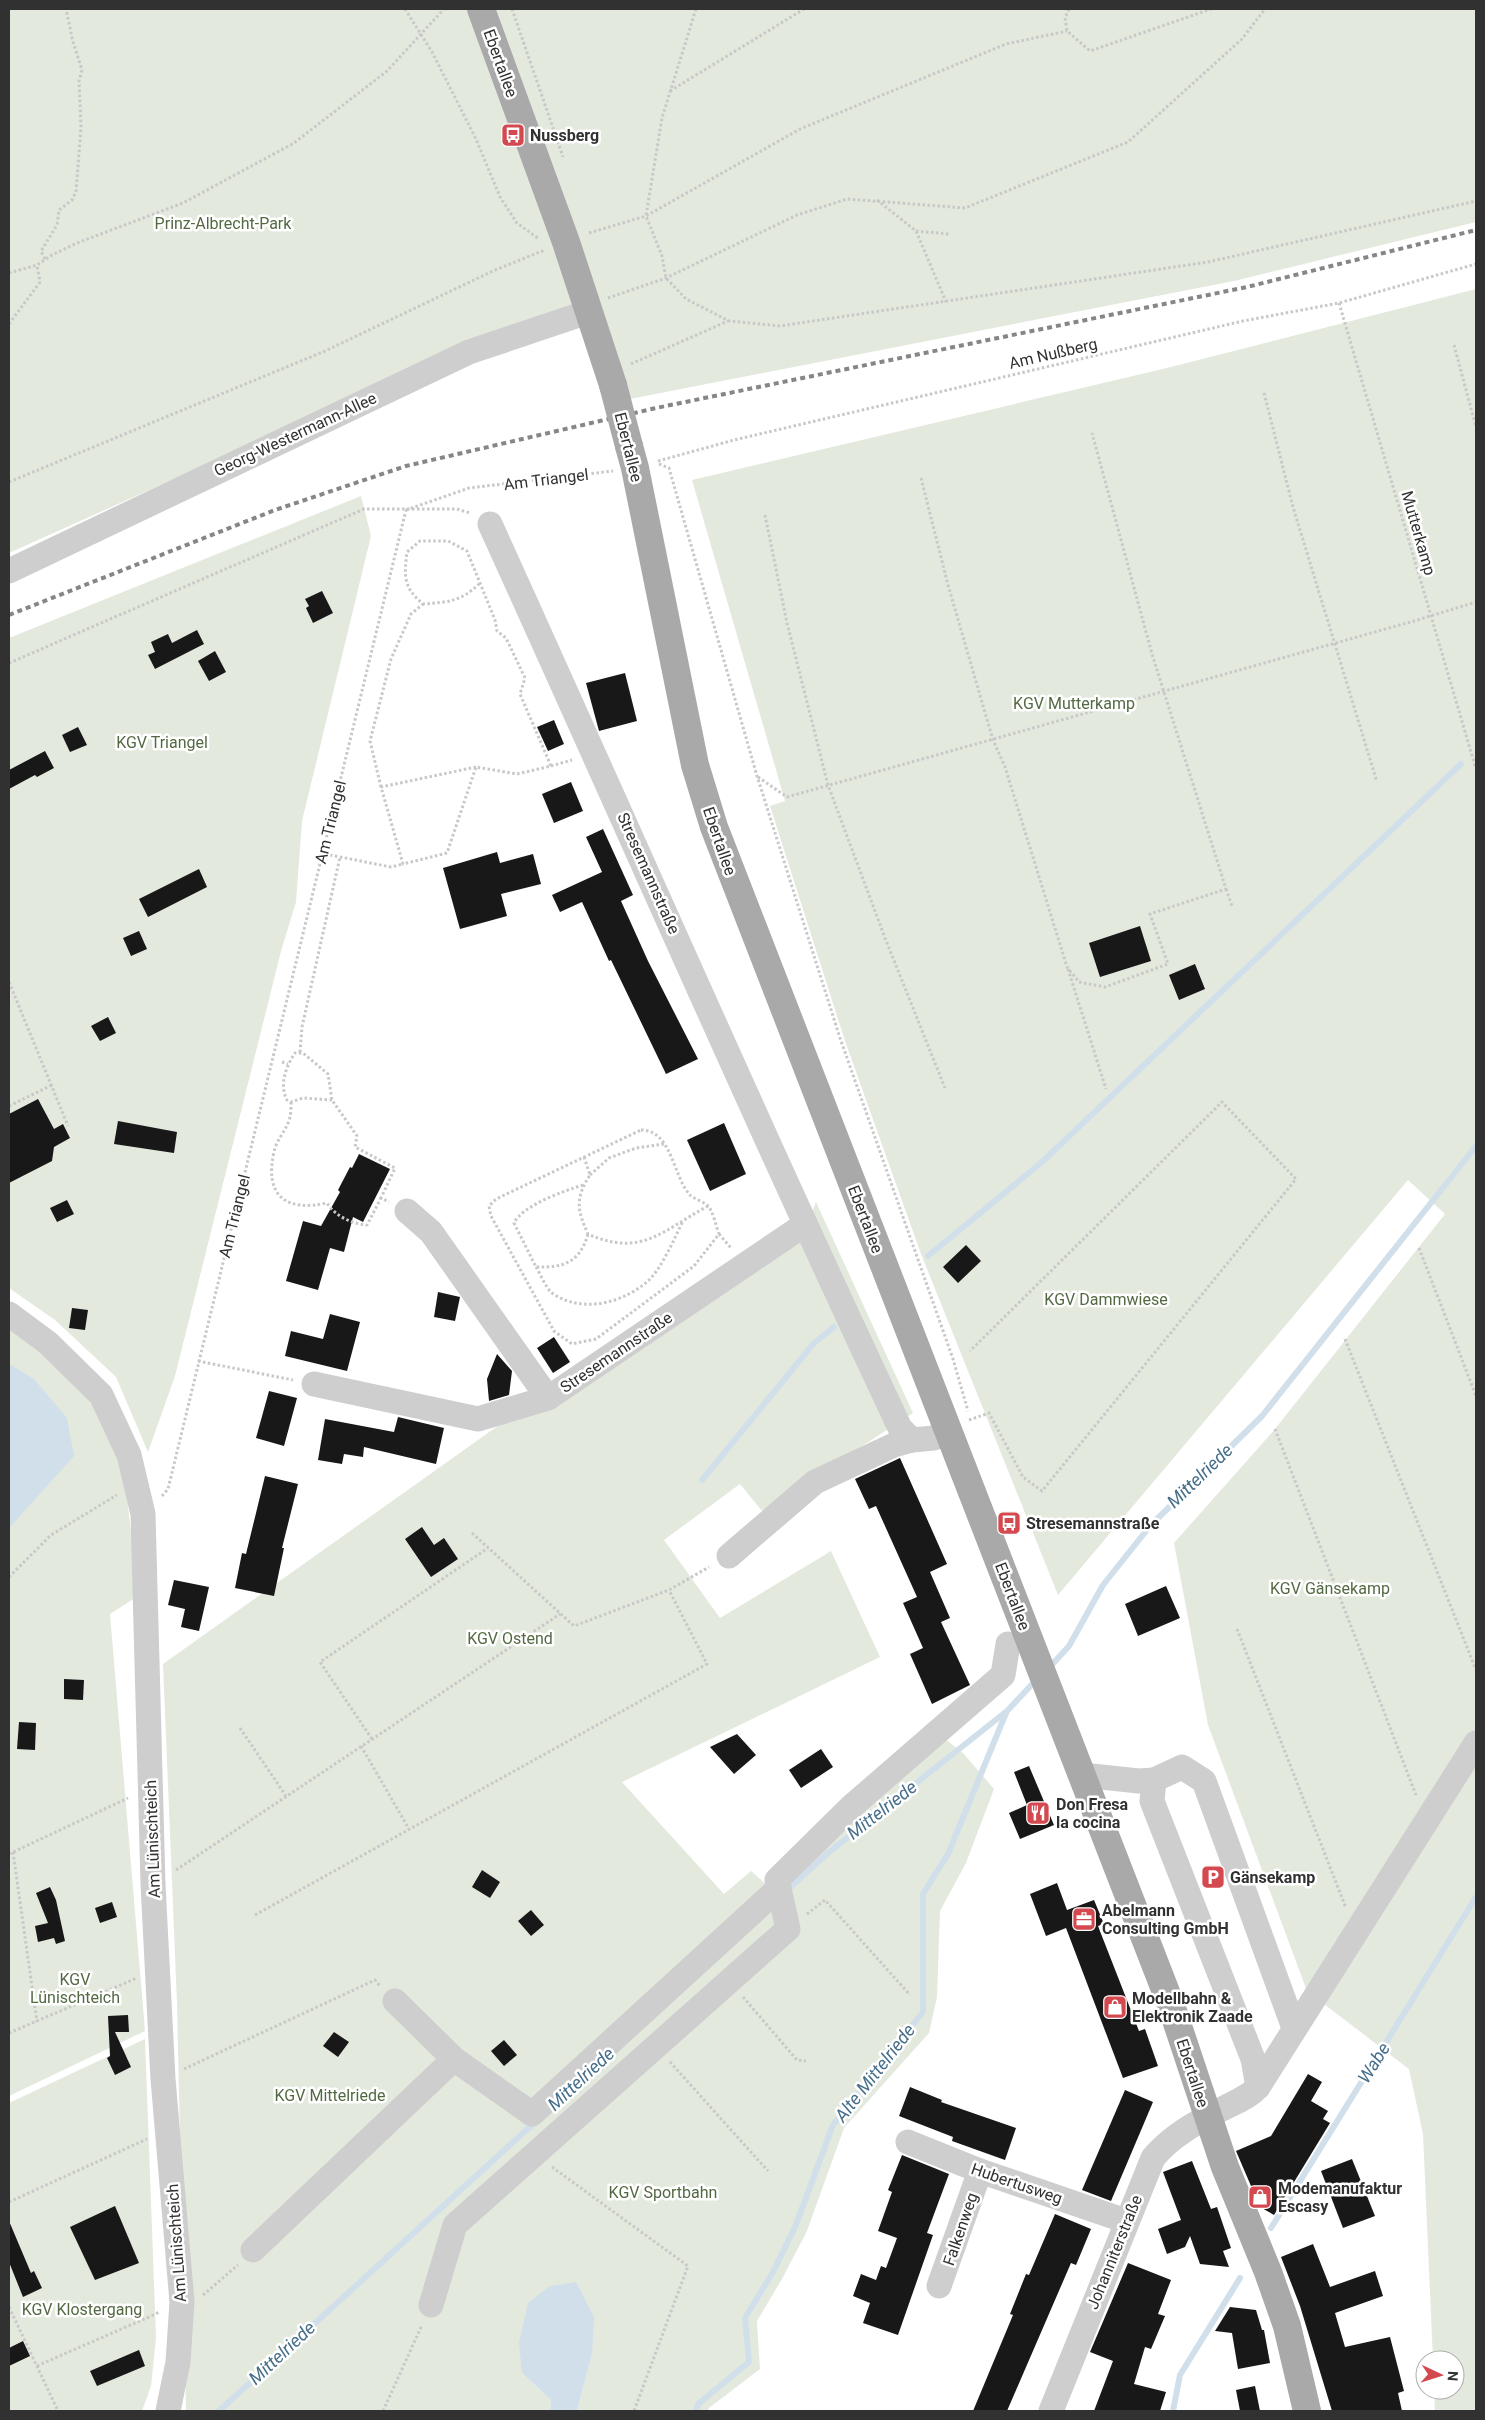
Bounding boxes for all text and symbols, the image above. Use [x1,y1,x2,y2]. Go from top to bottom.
street label: Ebertallee [479,27,522,100]
bus stop icon: Nussberg [500,122,526,148]
place label: Nussberg [530,126,599,145]
park label: Prinz-Albrecht-Park [155,214,292,233]
street label: Am Nußberg [1007,334,1099,373]
street label: Georg-Westermann-Allee [211,388,379,480]
street label: Ebertallee [611,410,646,484]
street label: Am Triangel [503,465,590,494]
street label: Mutterkamp [1397,489,1440,578]
park label: KGV Mutterkamp [1013,694,1135,713]
park label: KGV Triangel [116,733,208,752]
street label: Am Triangel [311,778,350,866]
street label: Ebertallee [699,804,740,878]
street label: Stresemannstraße [613,810,684,937]
street label: Am Triangel [215,1172,254,1260]
street label: Ebertallee [844,1183,887,1256]
park label: KGV Dammwiese [1044,1290,1168,1309]
street label: Stresemannstraße [557,1308,676,1397]
water label: Mittelriede [1163,1439,1237,1512]
bus stop icon: Stresemannstraße [996,1510,1022,1536]
place label: Stresemannstraße [1026,1514,1160,1533]
street label: Ebertallee [991,1560,1034,1633]
park label: KGV Gänsekamp [1270,1579,1390,1598]
park label: KGV Ostend [467,1629,553,1648]
water label: Mittelriede [843,1776,921,1843]
street label: Am Lünischteich [141,1779,164,1899]
place label: Don Fresa la cocina [1056,1795,1129,1832]
restaurant icon: Don Fresa la cocina [1025,1800,1051,1826]
parking icon: Gänsekamp [1200,1864,1226,1890]
place label: Gänsekamp [1230,1868,1315,1887]
place label: Abelmann Consulting GmbH [1102,1901,1229,1938]
office icon: Abelmann Consulting GmbH [1071,1906,1097,1932]
park label: KGV Lünischteich [30,1970,120,2007]
place label: Modellbahn & Elektronik Zaade [1132,1989,1253,2026]
shop icon: Modellbahn & Elektronik Zaade [1102,1994,1128,2020]
water label: Alte Mittelriede [829,2020,919,2126]
street label: Ebertallee [1173,2036,1213,2110]
water label: Wabe [1353,2039,1394,2087]
water label: Mittelriede [543,2043,618,2115]
park label: KGV Mittelriede [275,2086,385,2105]
street label: Hubertusweg [969,2159,1065,2208]
place label: Modemanufaktur Escasy [1278,2179,1402,2216]
street label: Am Lünischteich [163,2183,190,2303]
park label: KGV Sportbahn [609,2183,717,2202]
shop icon: Modemanufaktur Escasy [1247,2184,1273,2210]
street label: Falkenweg [939,2190,982,2268]
street label: Johanniterstraße [1083,2192,1146,2312]
park label: KGV Klostergang [22,2300,142,2319]
water label: Mittelriede [244,2317,319,2389]
north arrow [1415,2350,1465,2400]
text: N [1445,2370,1461,2381]

